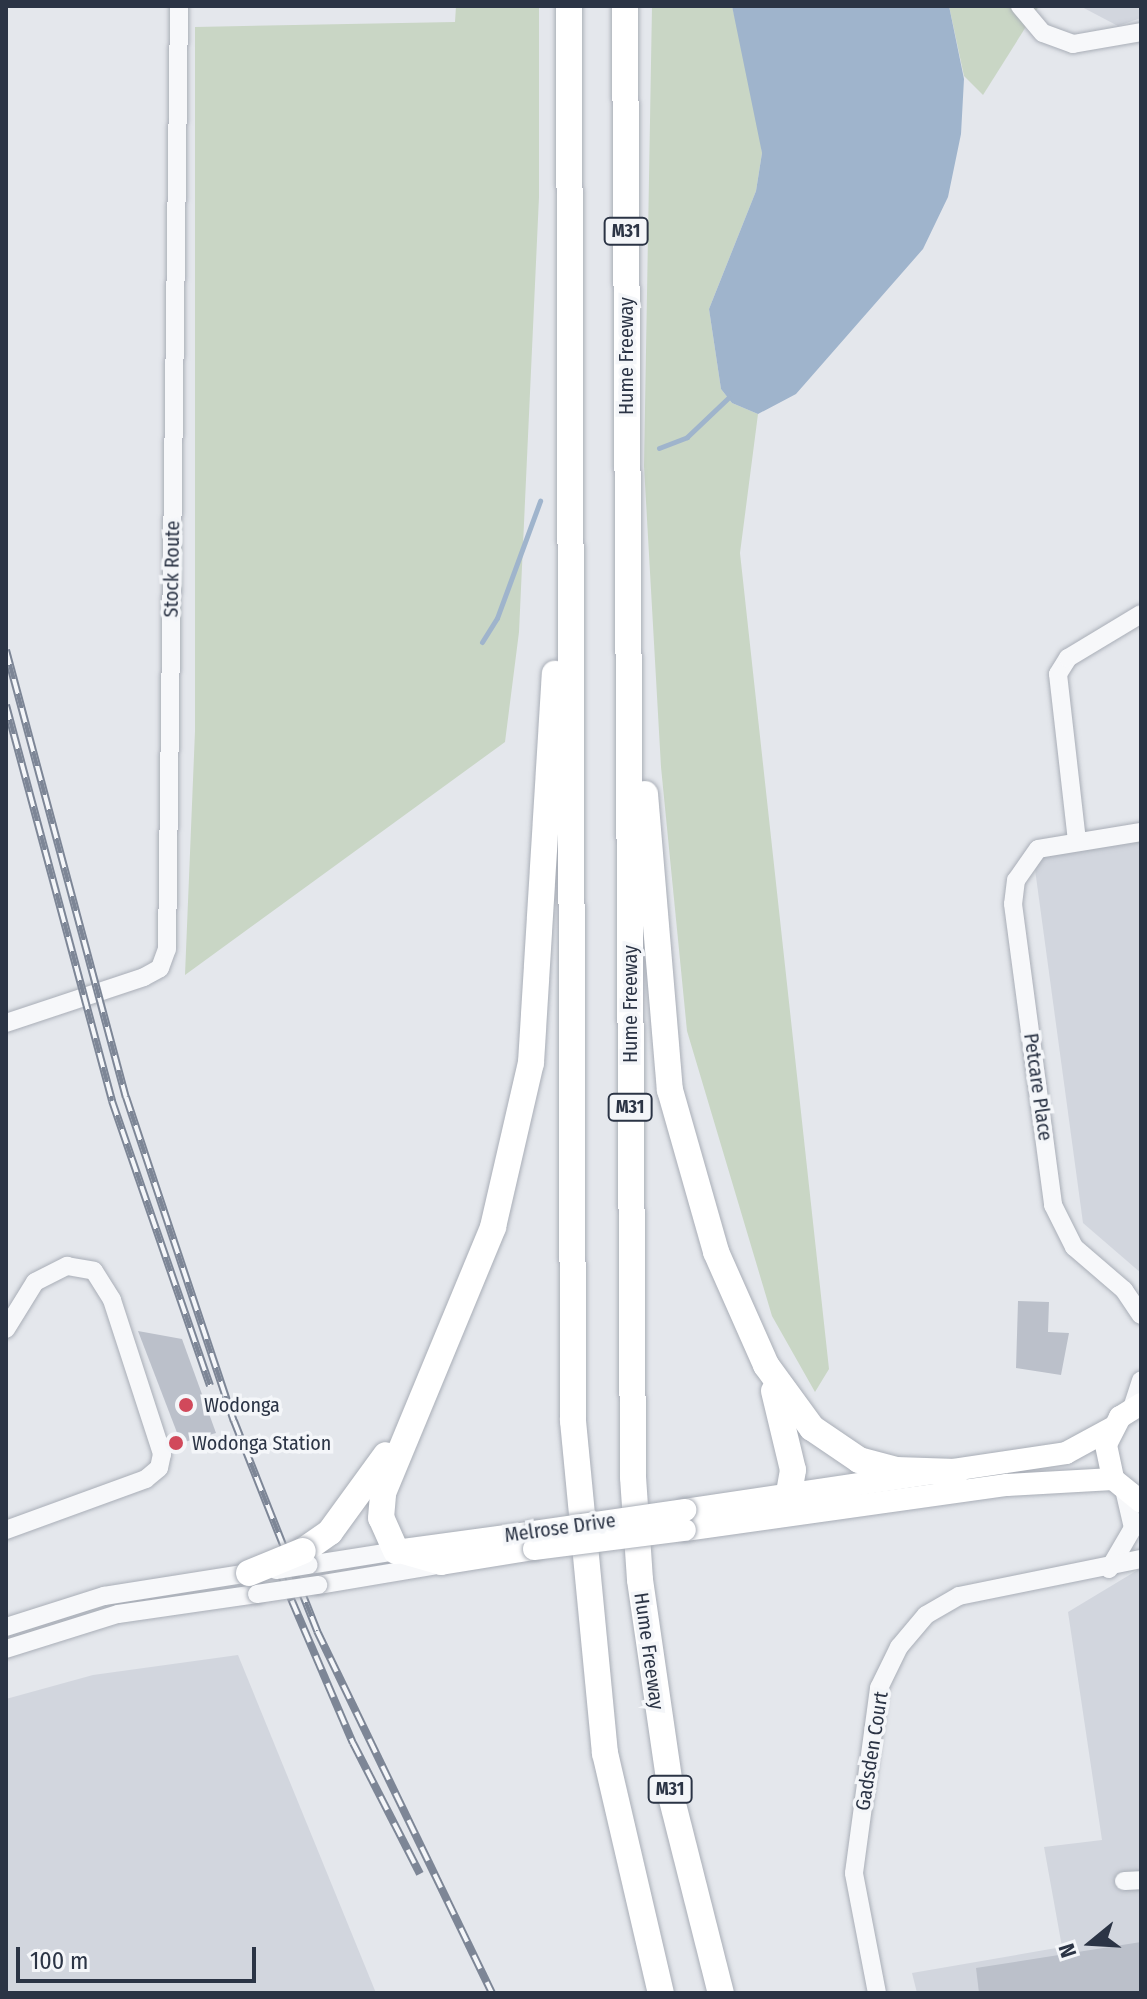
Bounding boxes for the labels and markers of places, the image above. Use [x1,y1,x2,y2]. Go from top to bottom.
place label: Wodonga [204,1393,280,1417]
marker: Wodonga [175,1394,197,1416]
place label: Wodonga Station [192,1431,331,1455]
marker: Wodonga Station [167,1434,185,1452]

